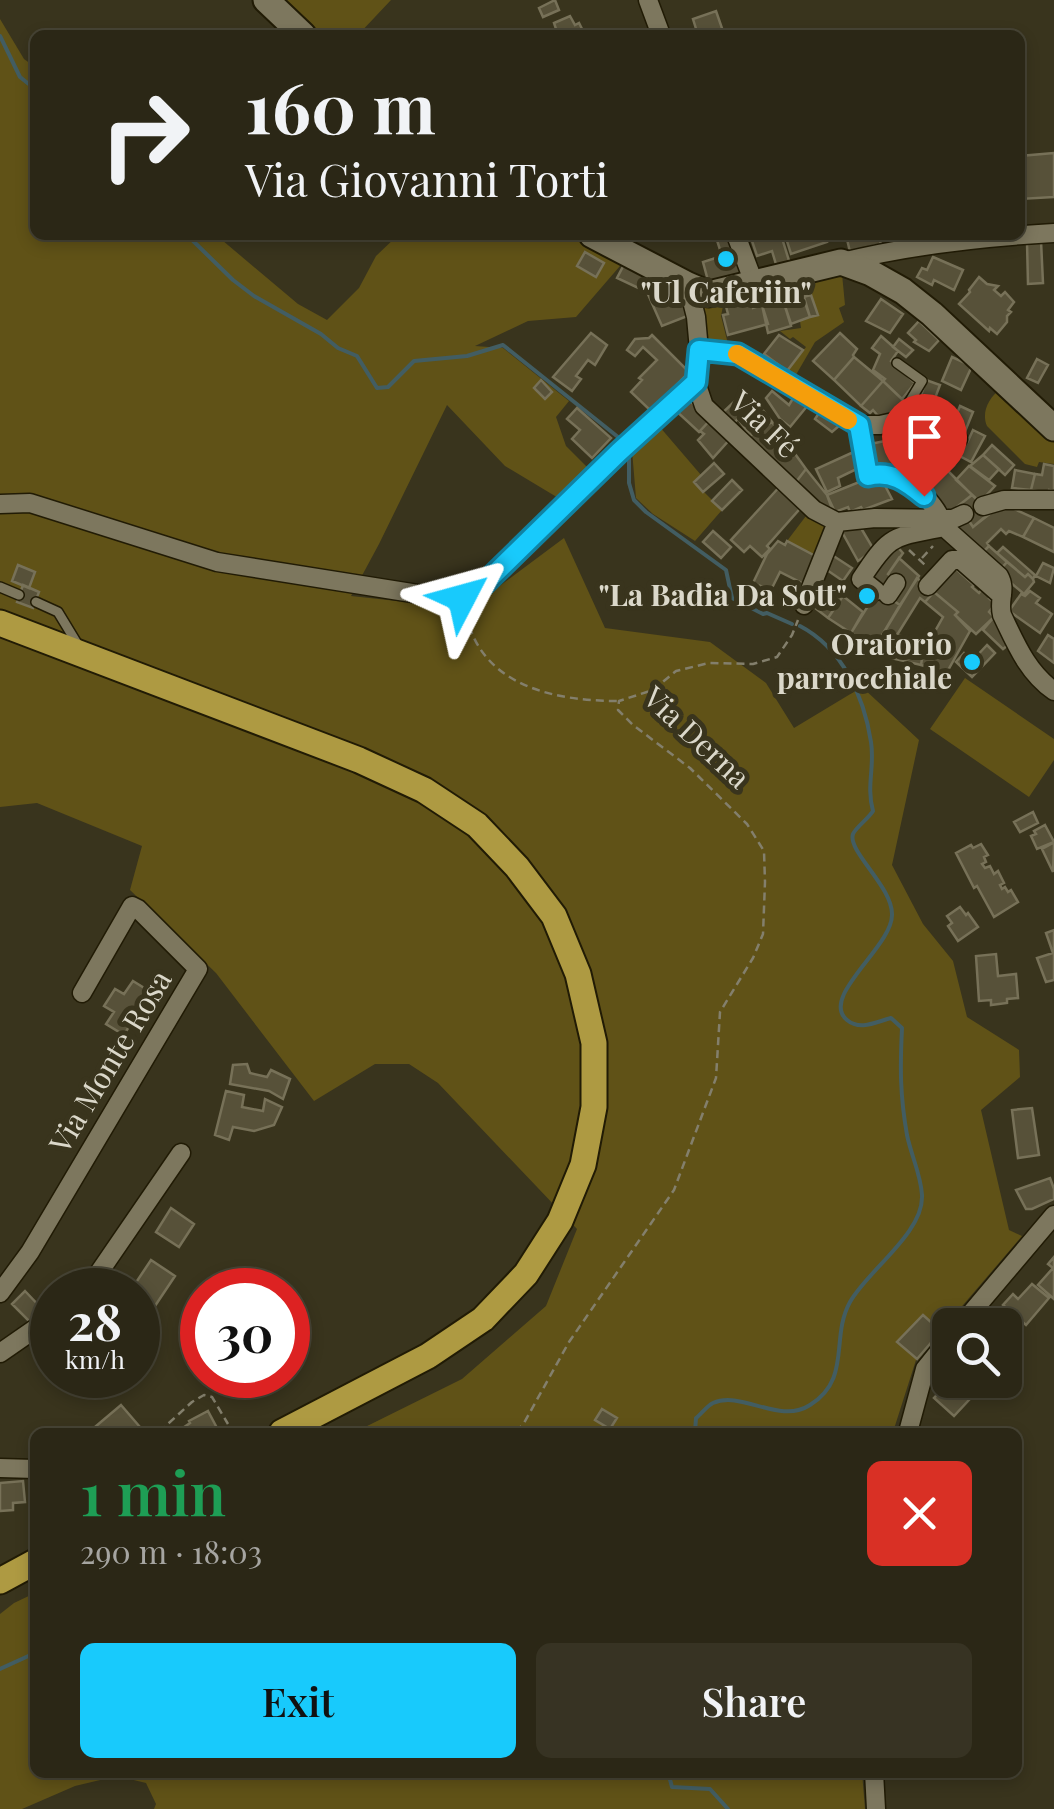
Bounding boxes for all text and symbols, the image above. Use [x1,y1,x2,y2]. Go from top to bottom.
text: 160 m [245,58,436,152]
icon: right [80,70,210,200]
text: Via Giovanni Torti [245,148,609,208]
marker: "Ul Caferiin" [715,248,737,270]
place label: "Ul Caferiin" [640,271,812,311]
street label: Via Fé [722,381,808,466]
pin [882,394,967,497]
icon: arrive [897,409,952,464]
position arrow [410,546,514,650]
place label: "La Badia Da Sott" [598,574,847,614]
marker: "La Badia Da Sott" [856,585,878,607]
place label: Oratorio parrocchiale [777,623,952,697]
marker: Oratorio parrocchiale [961,651,983,673]
street label: Via Derna [635,676,759,796]
street label: Via Monte Rosa [38,962,180,1161]
speed limit sign: 30 [180,1268,310,1398]
text: 28 [68,1287,122,1354]
map controls [932,1308,1022,1398]
button: search [932,1308,1022,1398]
text: km/h [65,1342,125,1375]
text: 1 min [80,1451,226,1531]
button: close [867,1461,972,1566]
text: 290 m · 18:03 [80,1529,262,1572]
button: Exit [80,1643,516,1758]
button: Share [536,1643,972,1758]

